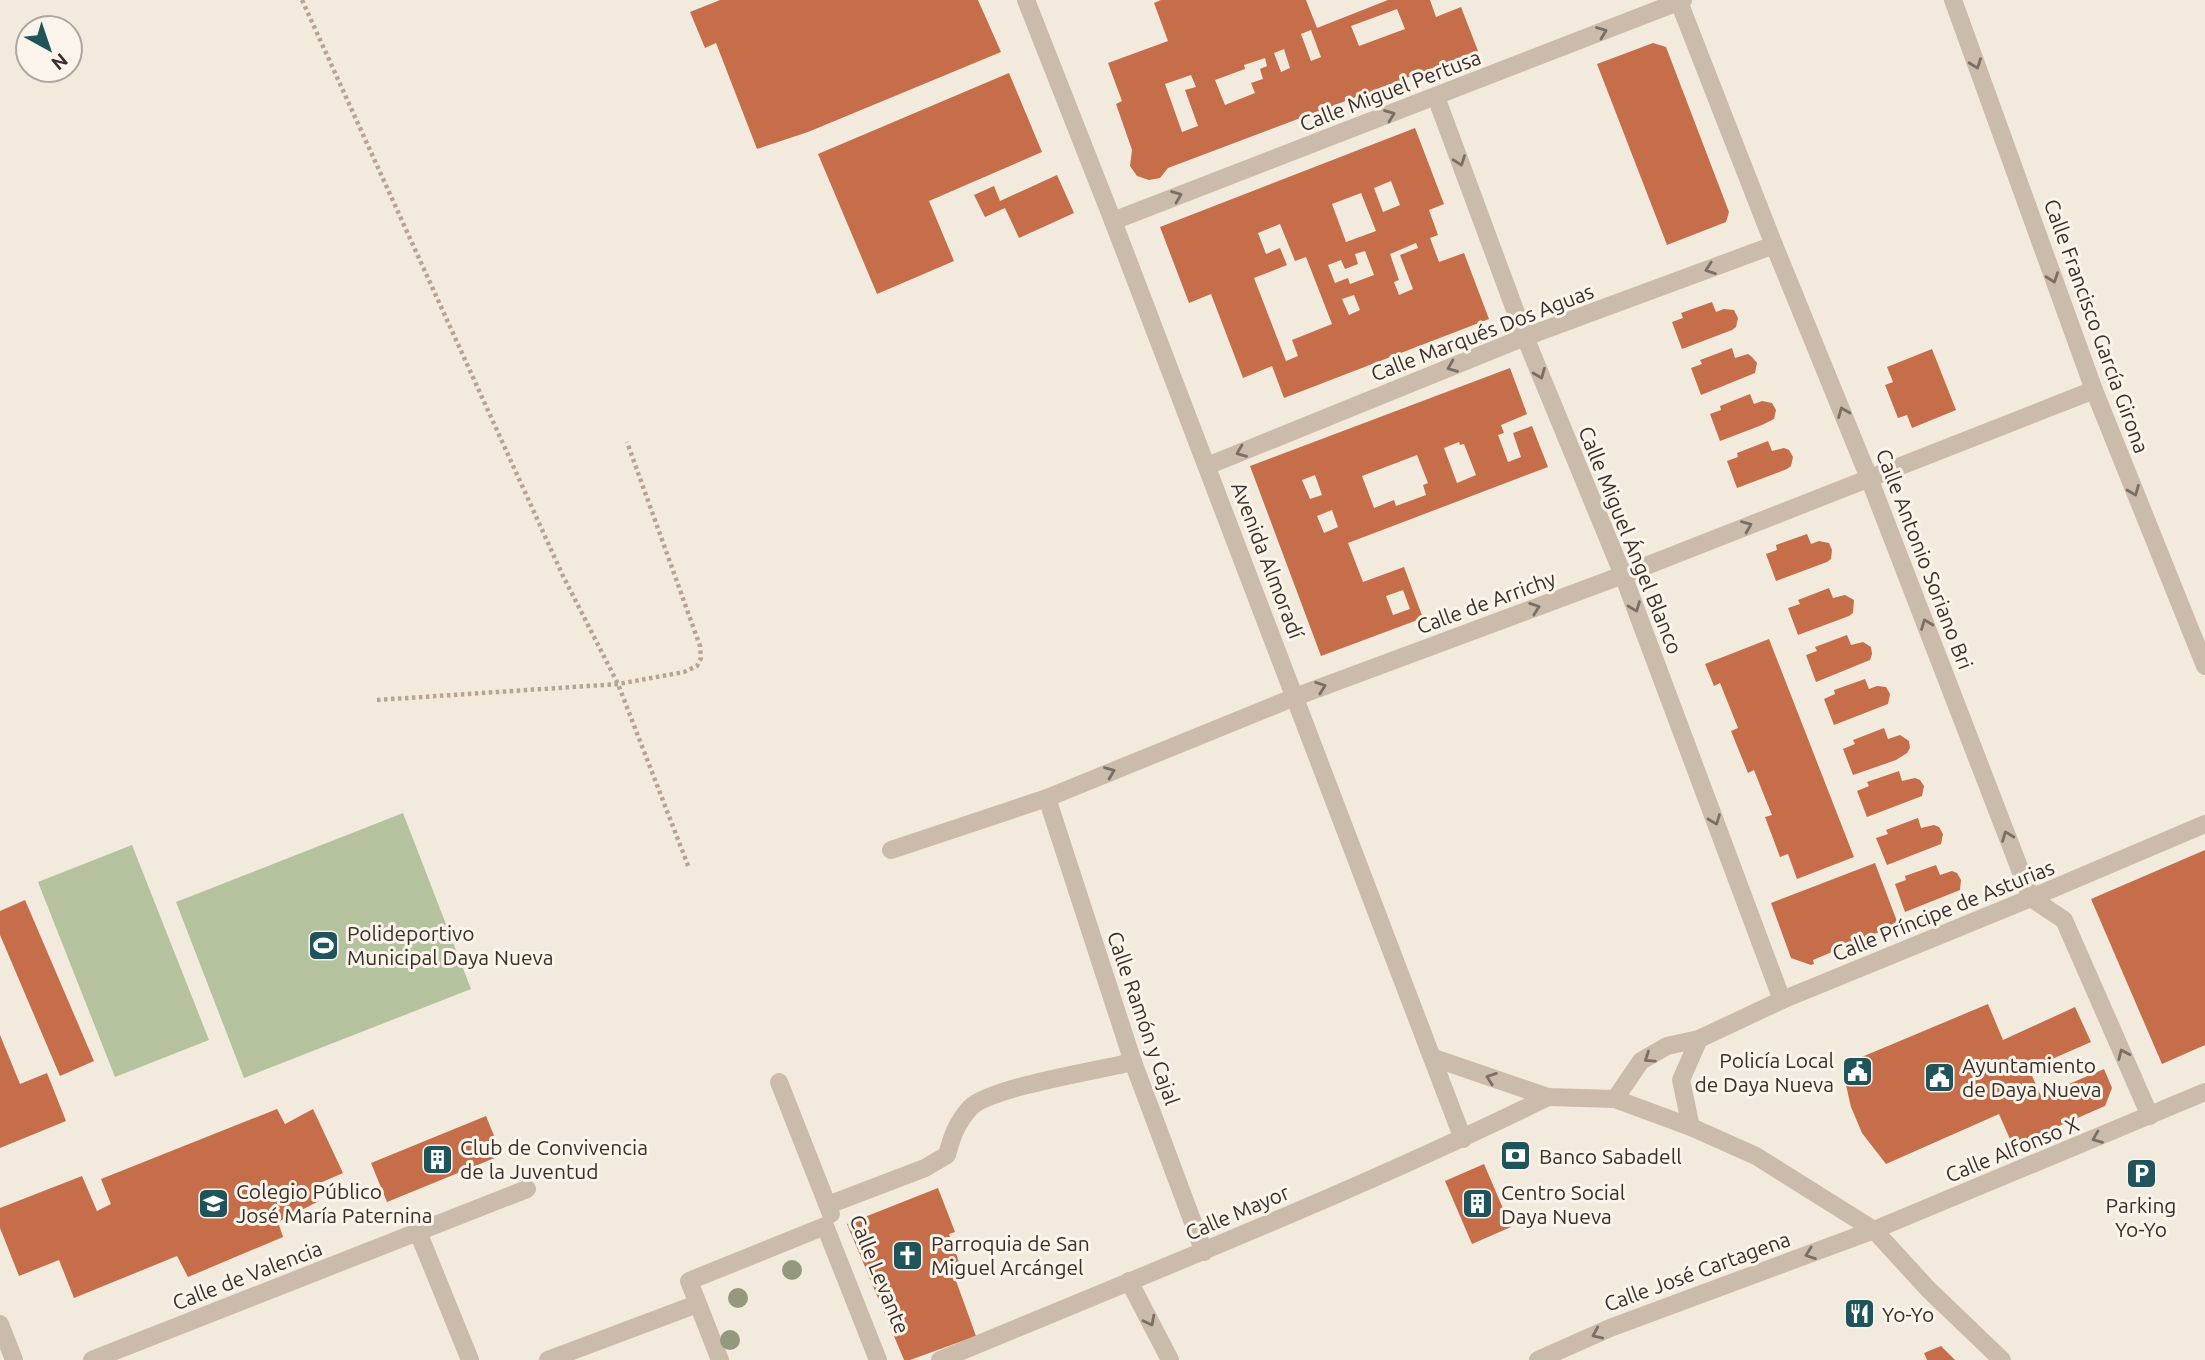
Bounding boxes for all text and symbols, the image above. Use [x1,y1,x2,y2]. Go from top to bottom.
north arrow [14,14,84,84]
one-way arrow [1595,26,1607,40]
street label: Calle Miguel Pertusa [1296,44,1484,136]
text: N [47,49,72,75]
one-way arrow [1968,58,1982,70]
one-way arrow [1383,109,1395,123]
one-way arrow [1452,154,1466,166]
one-way arrow [1171,191,1183,205]
street label: Calle Francisco García Girona [2040,196,2154,456]
one-way arrow [1705,260,1717,274]
one-way arrow [2045,272,2059,284]
street label: Calle Marqués Dos Aguas [1367,278,1597,386]
one-way arrow [1447,358,1459,372]
one-way arrow [1532,366,1546,379]
one-way arrow [1837,407,1851,419]
street label: Calle Miguel Ángel Blanco [1574,423,1688,657]
one-way arrow [1236,444,1248,458]
street label: Calle Antonio Soriano Bri [1872,445,1978,673]
street label: Avenida Almoradí [1227,478,1309,643]
one-way arrow [2126,484,2140,496]
one-way arrow [1740,521,1752,535]
street label: Calle de Arrichy [1413,566,1559,638]
one-way arrow [1626,601,1640,613]
one-way arrow [1528,602,1540,616]
one-way arrow [1920,618,1934,630]
one-way arrow [1315,682,1327,696]
one-way arrow [1104,766,1116,780]
one-way arrow [1706,814,1720,826]
one-way arrow [2002,831,2016,843]
street label: Calle Príncipe de Asturias [1829,854,2057,966]
place label: Polideportivo Municipal Daya Nueva [347,921,554,969]
sports icon: Polideportivo Municipal Daya Nueva [307,928,341,962]
street label: Calle Ramón y Cajal [1103,928,1185,1108]
place label: Policía Local de Daya Nueva [1694,1048,1834,1096]
one-way arrow [2117,1049,2131,1061]
one-way arrow [1644,1050,1657,1062]
place label: Ayuntamiento de Daya Nueva [1962,1053,2102,1101]
public building icon: Policía Local de Daya Nueva [1840,1055,1874,1089]
public building icon: Ayuntamiento de Daya Nueva [1922,1060,1956,1094]
one-way arrow [1485,1071,1497,1086]
street label: Calle Alfonso X [1942,1111,2082,1187]
one-way arrow [2092,1130,2104,1144]
place label: Club de Convivencia de la Juventud [460,1135,648,1183]
bank icon: Banco Sabadell [1499,1139,1533,1173]
building icon: Club de Convivencia de la Juventud [420,1142,454,1176]
place label: Banco Sabadell [1539,1144,1682,1168]
parking icon: Parking Yo-Yo [2124,1156,2158,1190]
place label: Colegio Público José María Paternina [236,1179,433,1227]
street label: Calle Mayor [1181,1179,1293,1245]
place label: Centro Social Daya Nueva [1501,1180,1625,1228]
school or university icon: Colegio Público José María Paternina [196,1186,230,1220]
building icon: Centro Social Daya Nueva [1461,1187,1495,1221]
place label: Parking Yo-Yo [2106,1193,2176,1241]
street label: Calle Levante [845,1211,915,1337]
street label: Calle José Cartagena [1601,1226,1793,1316]
place label: Parroquia de San Miguel Arcángel [931,1231,1090,1279]
street label: Calle de Valencia [169,1235,325,1315]
church icon: Parroquia de San Miguel Arcángel [891,1238,925,1272]
one-way arrow [1805,1245,1817,1259]
restaurant icon: Yo-Yo [1842,1297,1876,1331]
place label: Yo-Yo [1882,1302,1934,1326]
one-way arrow [1141,1314,1155,1326]
one-way arrow [1592,1326,1604,1340]

